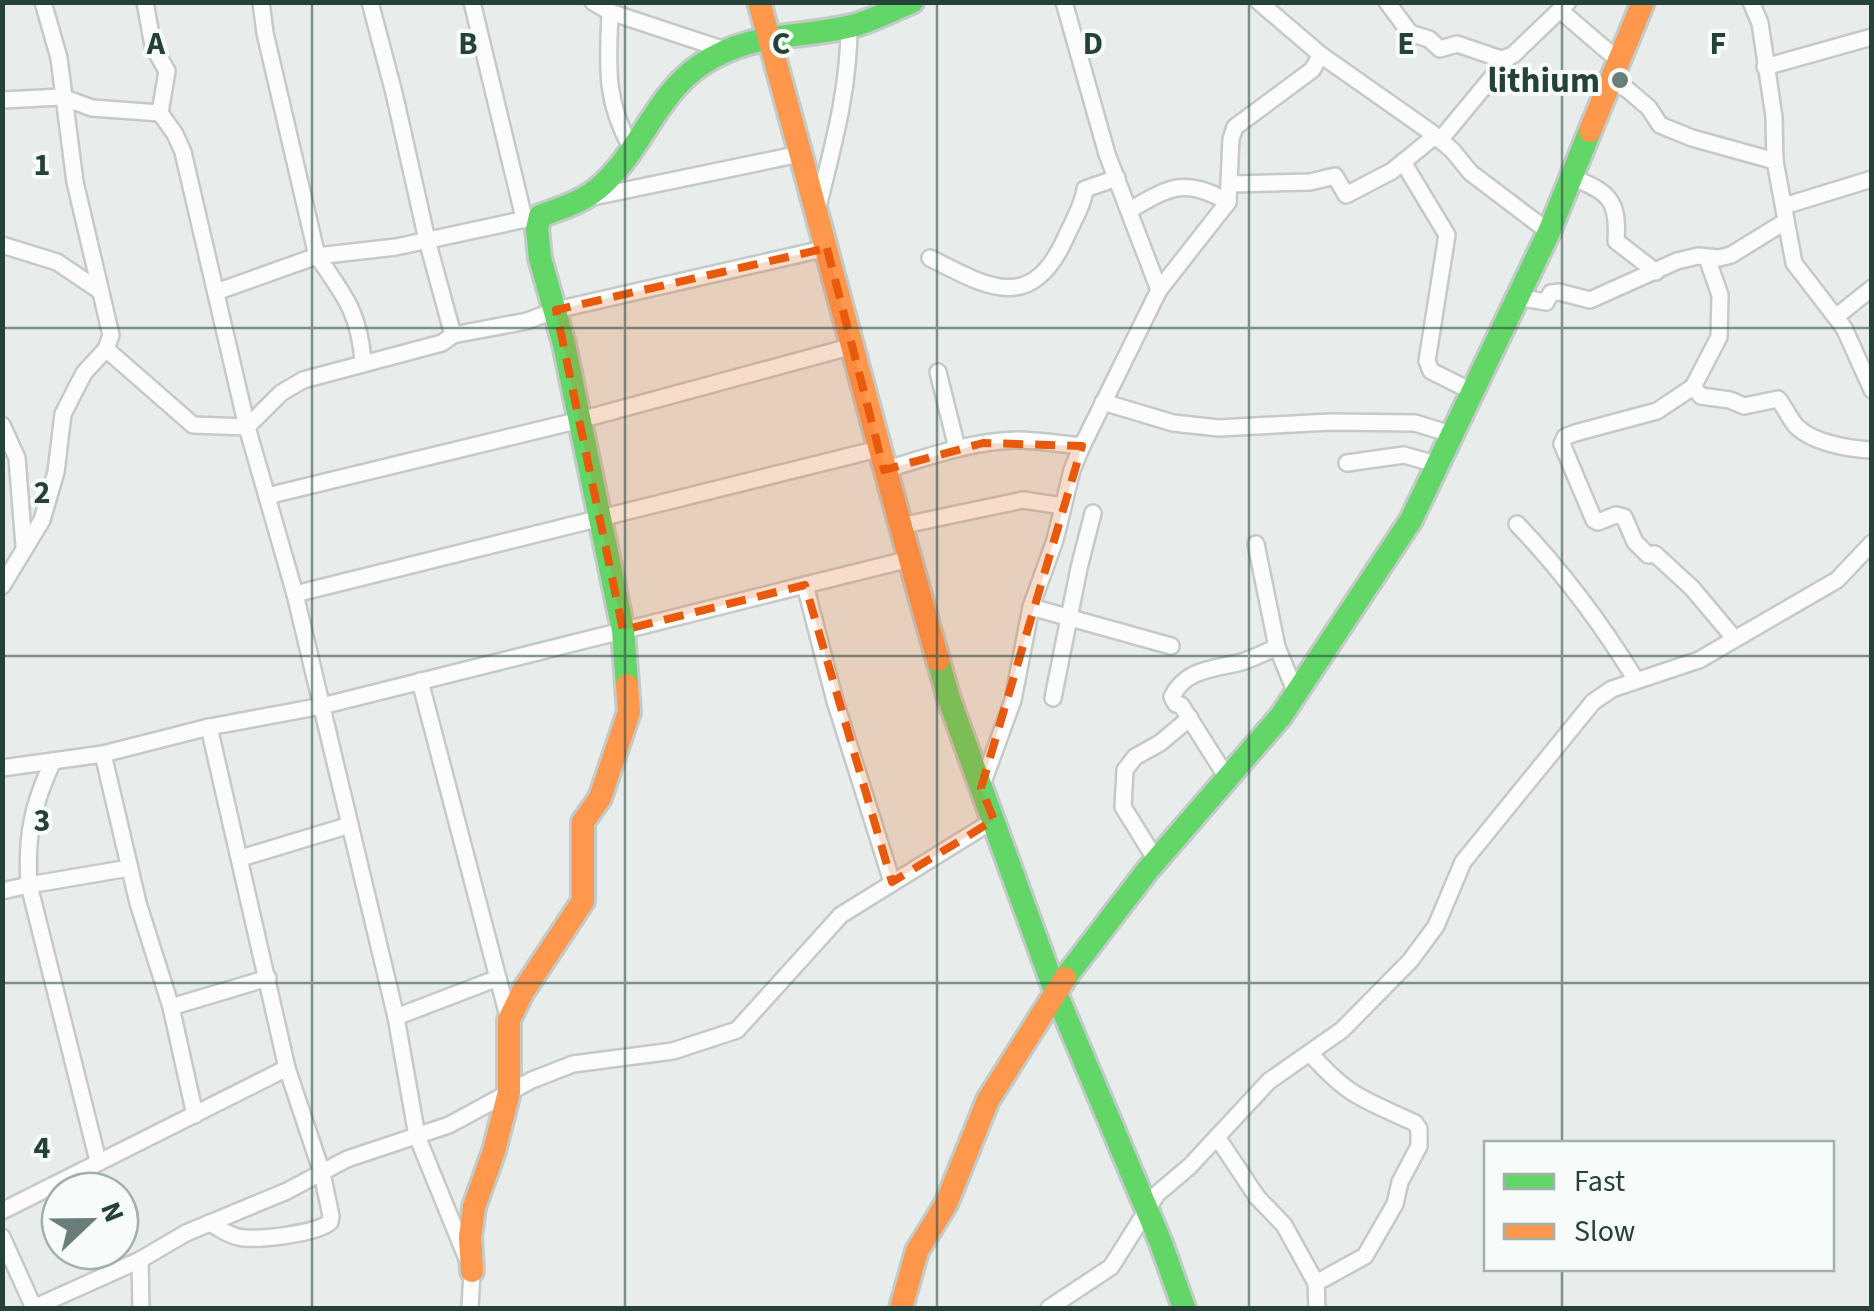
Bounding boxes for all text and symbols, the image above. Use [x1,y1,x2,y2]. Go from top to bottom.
text: A [146,21,166,67]
text: B [458,21,478,67]
text: C [772,21,790,67]
text: D [1083,21,1103,67]
text: E [1397,21,1415,67]
text: F [1710,21,1726,67]
place label: lithium [1487,56,1600,106]
marker: lithium [1609,69,1631,91]
text: 1 [34,142,50,188]
text: 2 [34,470,50,516]
text: 3 [34,798,50,844]
text: 4 [34,1125,51,1171]
legend [1484,1141,1834,1271]
text: Fast [1574,1160,1625,1203]
north arrow [40,1171,140,1271]
text: N [90,1196,134,1228]
text: Slow [1574,1210,1635,1253]

